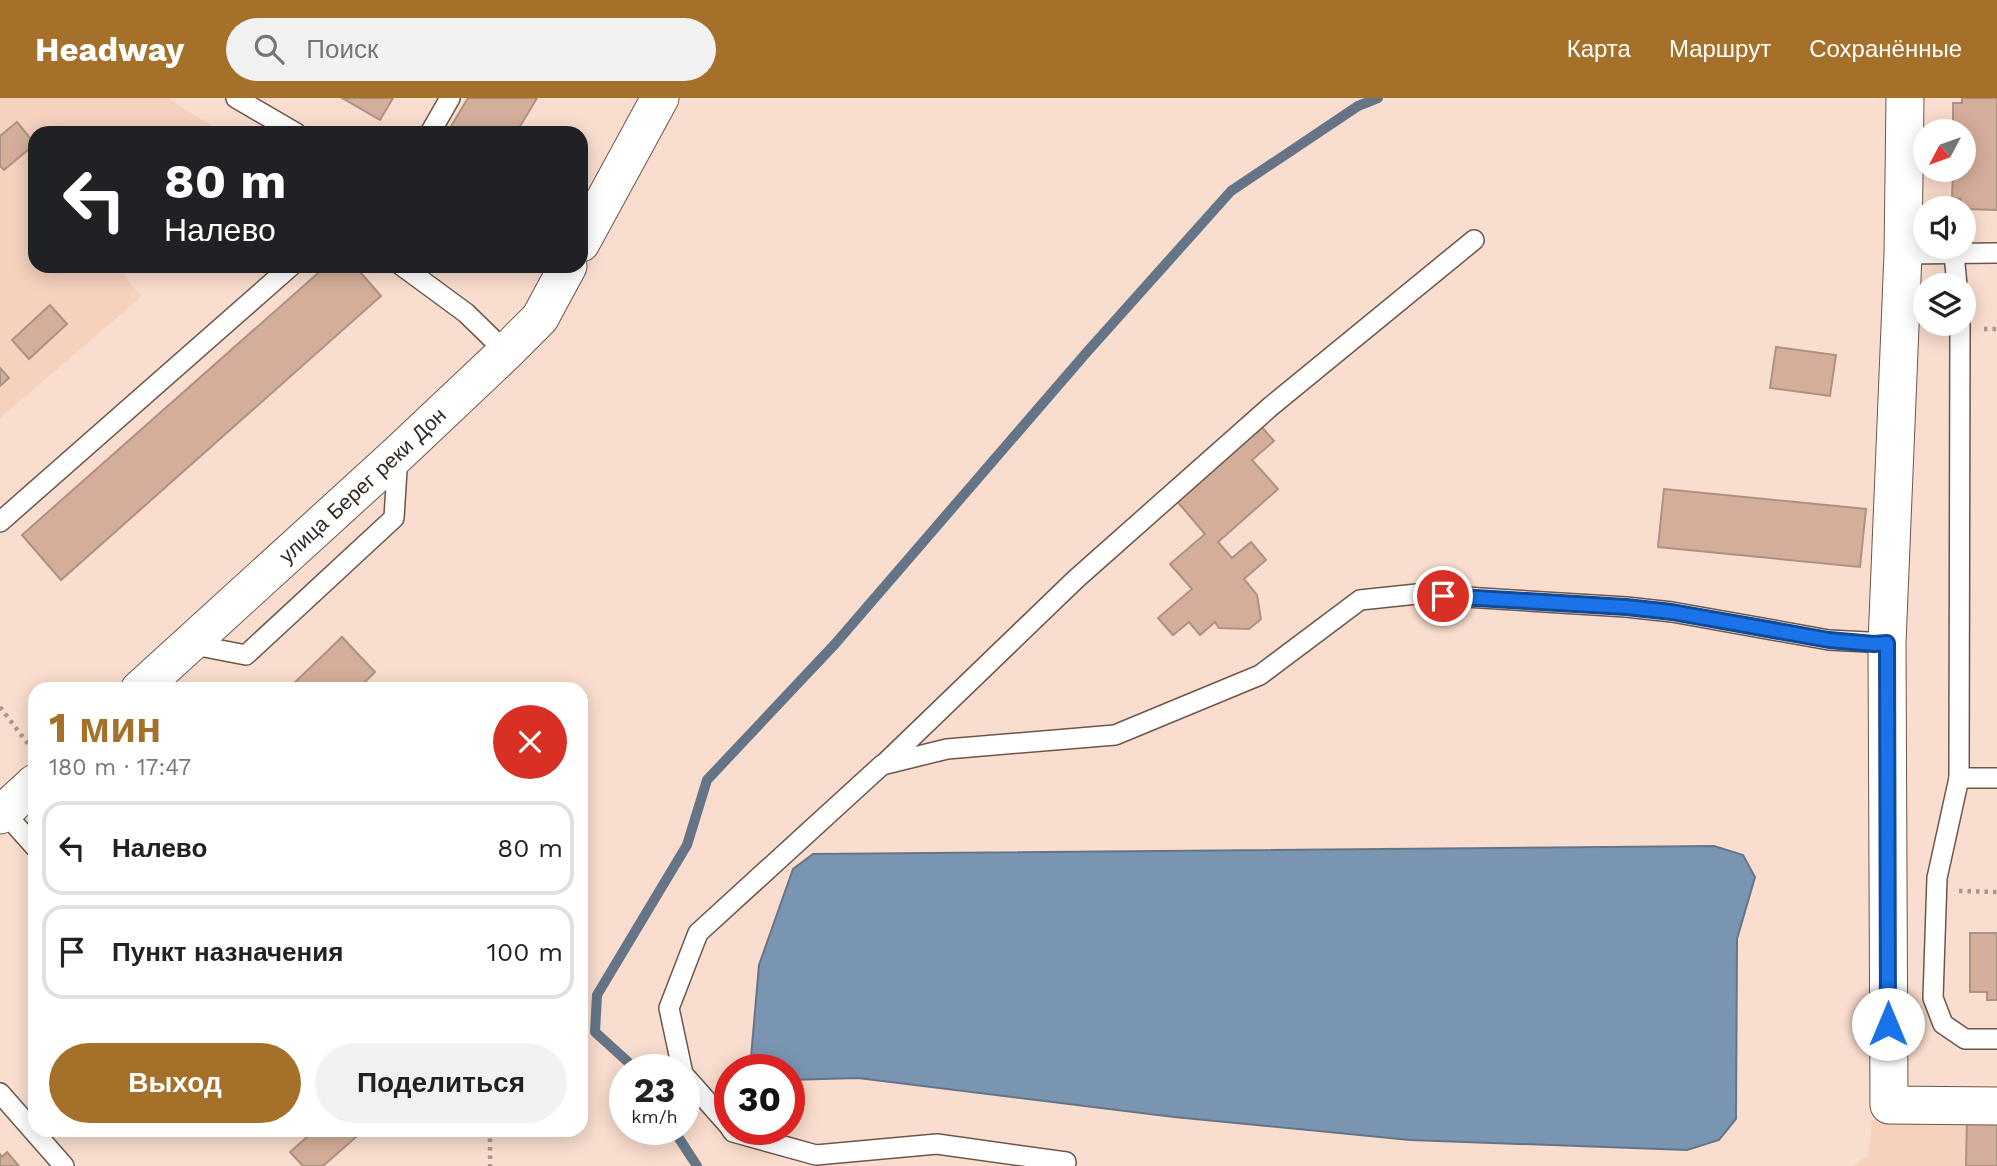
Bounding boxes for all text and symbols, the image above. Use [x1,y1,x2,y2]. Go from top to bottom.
search box [226,18,716,81]
text: Headway [35,30,184,69]
icon: search [250,30,288,68]
text: Поиск [306,34,378,64]
text: Карта [1567,35,1631,63]
text: Маршрут [1669,35,1771,63]
text: Сохранённые [1809,35,1962,63]
north arrow [1913,119,1976,182]
map controls [1913,119,1976,336]
text: 80 m [164,152,286,210]
icon: left [49,154,140,245]
button: sound [1913,196,1976,259]
text: Налево [164,211,276,249]
button: layers [1913,273,1976,336]
street label: улица Берег реки Дон [274,402,451,568]
pin [1413,566,1473,626]
icon: arrive [1424,577,1462,615]
text: 1 мин [49,703,161,752]
button: close [493,705,567,779]
text: 180 m · 17:47 [49,754,191,781]
icon: left [53,829,91,867]
text: Налево [112,833,207,863]
text: 80 m [497,833,563,863]
icon: arrive [53,933,91,971]
text: Пункт назначения [112,937,343,967]
text: 100 m [487,937,563,967]
position arrow [1851,987,1925,1061]
button: Выход [49,1043,301,1123]
button: Поделиться [315,1043,567,1123]
speed limit sign: 30 [714,1054,805,1145]
text: 23 [634,1069,675,1111]
text: km/h [631,1106,678,1127]

